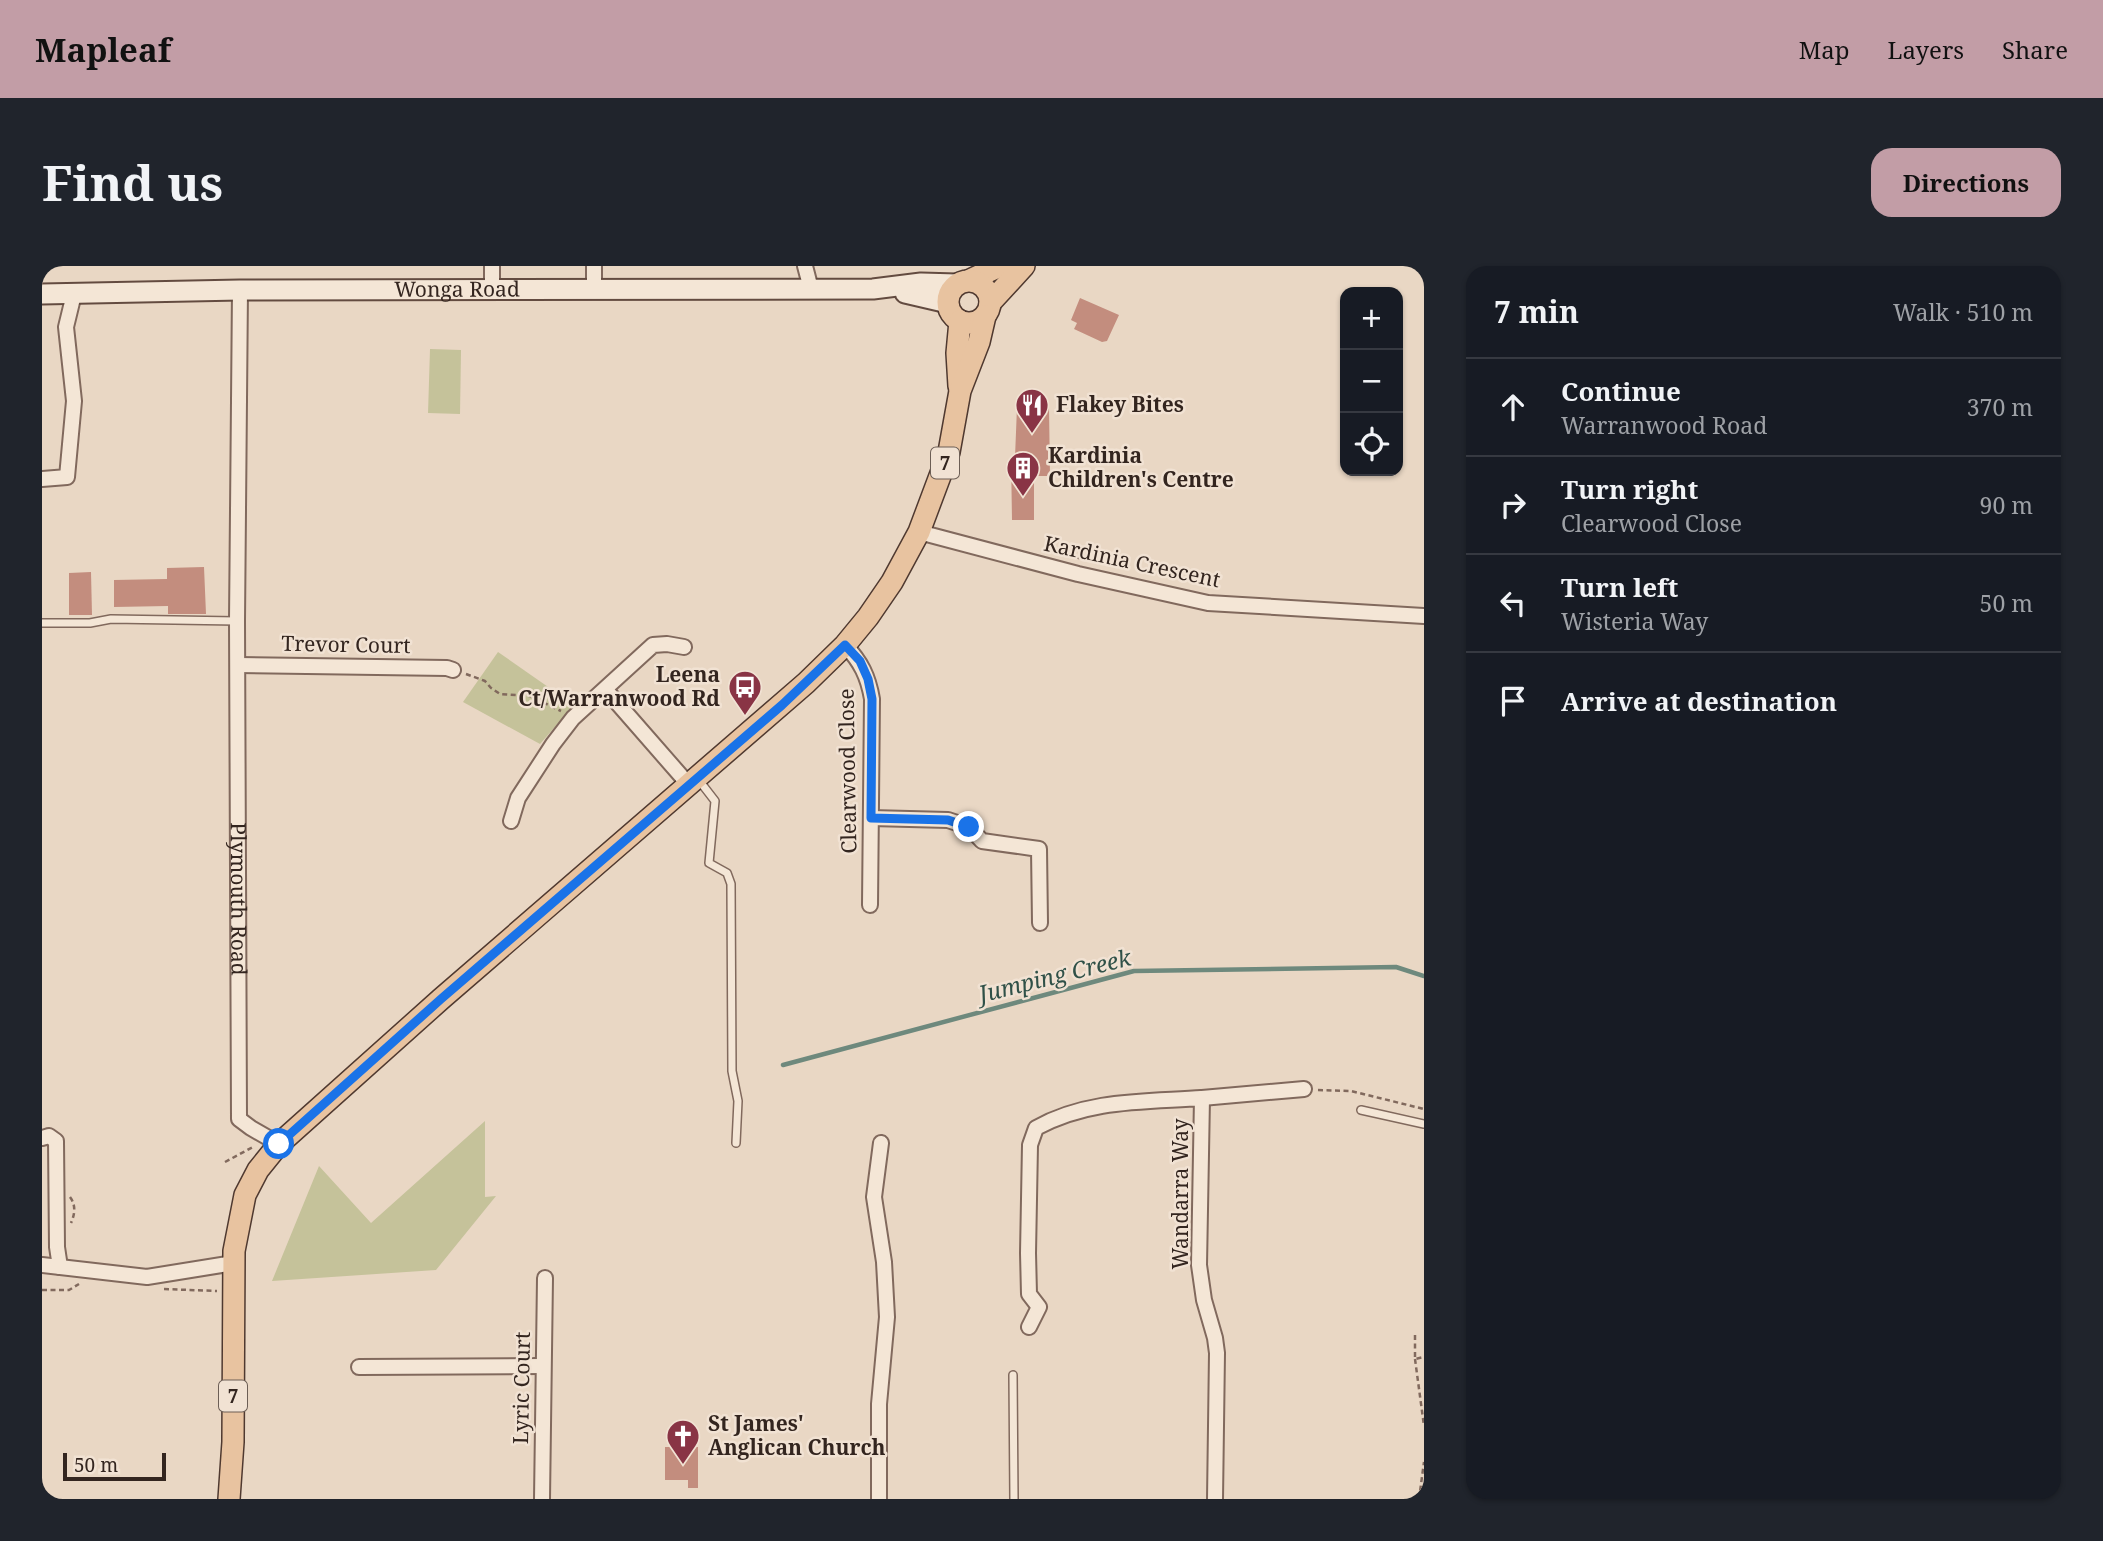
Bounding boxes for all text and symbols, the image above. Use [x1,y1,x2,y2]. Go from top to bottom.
text: Mapleaf [35,27,171,72]
text: Map [1799,33,1850,66]
text: Layers [1888,33,1964,66]
text: Share [2002,33,2068,66]
button: Directions [1871,148,2061,217]
text: Find us [42,149,223,215]
street label: Wonga Road [394,275,520,303]
map controls [1340,287,1403,476]
button: + [1340,287,1403,350]
text: 7 min [1494,291,1579,332]
text: Walk · 510 m [1893,296,2033,328]
button: − [1340,350,1403,413]
text: Continue [1561,373,1681,409]
restaurant icon: Flakey Bites [1013,386,1051,435]
icon: ahead [1494,388,1532,426]
place label: Flakey Bites [1056,390,1184,418]
text: 370 m [1967,391,2033,423]
text: Warranwood Road [1561,409,1767,441]
button: locate [1340,413,1403,476]
place label: Kardinia Children's Centre [1048,441,1234,493]
road number: 7 [931,448,959,478]
building icon: Kardinia Children's Centre [1004,449,1042,498]
text: Turn right [1561,471,1698,507]
icon: right [1494,486,1532,524]
text: 90 m [1980,489,2033,521]
text: Clearwood Close [1561,507,1742,539]
street label: Kardinia Crescent [1041,529,1223,593]
text: Turn left [1561,569,1678,605]
icon: left [1494,584,1532,622]
text: 50 m [1980,587,2033,619]
text: Wisteria Way [1561,605,1708,637]
street label: Trevor Court [281,629,411,659]
place label: Leena Ct/Warranwood Rd [518,660,720,712]
bus stop icon: Leena Ct/Warranwood Rd [726,668,764,717]
icon: arrive [1494,682,1532,720]
text: Arrive at destination [1561,683,1837,719]
street label: Clearwood Close [832,688,862,854]
route end [953,811,984,842]
street label: Plymouth Road [225,822,253,976]
water label: Jumping Creek [971,940,1135,1010]
street label: Wandarra Way [1166,1118,1194,1270]
route start [263,1128,294,1159]
street label: Lyric Court [506,1332,536,1444]
road number: 7 [219,1380,247,1412]
place label: St James' Anglican Church [708,1409,886,1461]
church icon: St James' Anglican Church [664,1417,702,1466]
scale bar [63,1450,166,1482]
text: 50 m [74,1452,118,1478]

